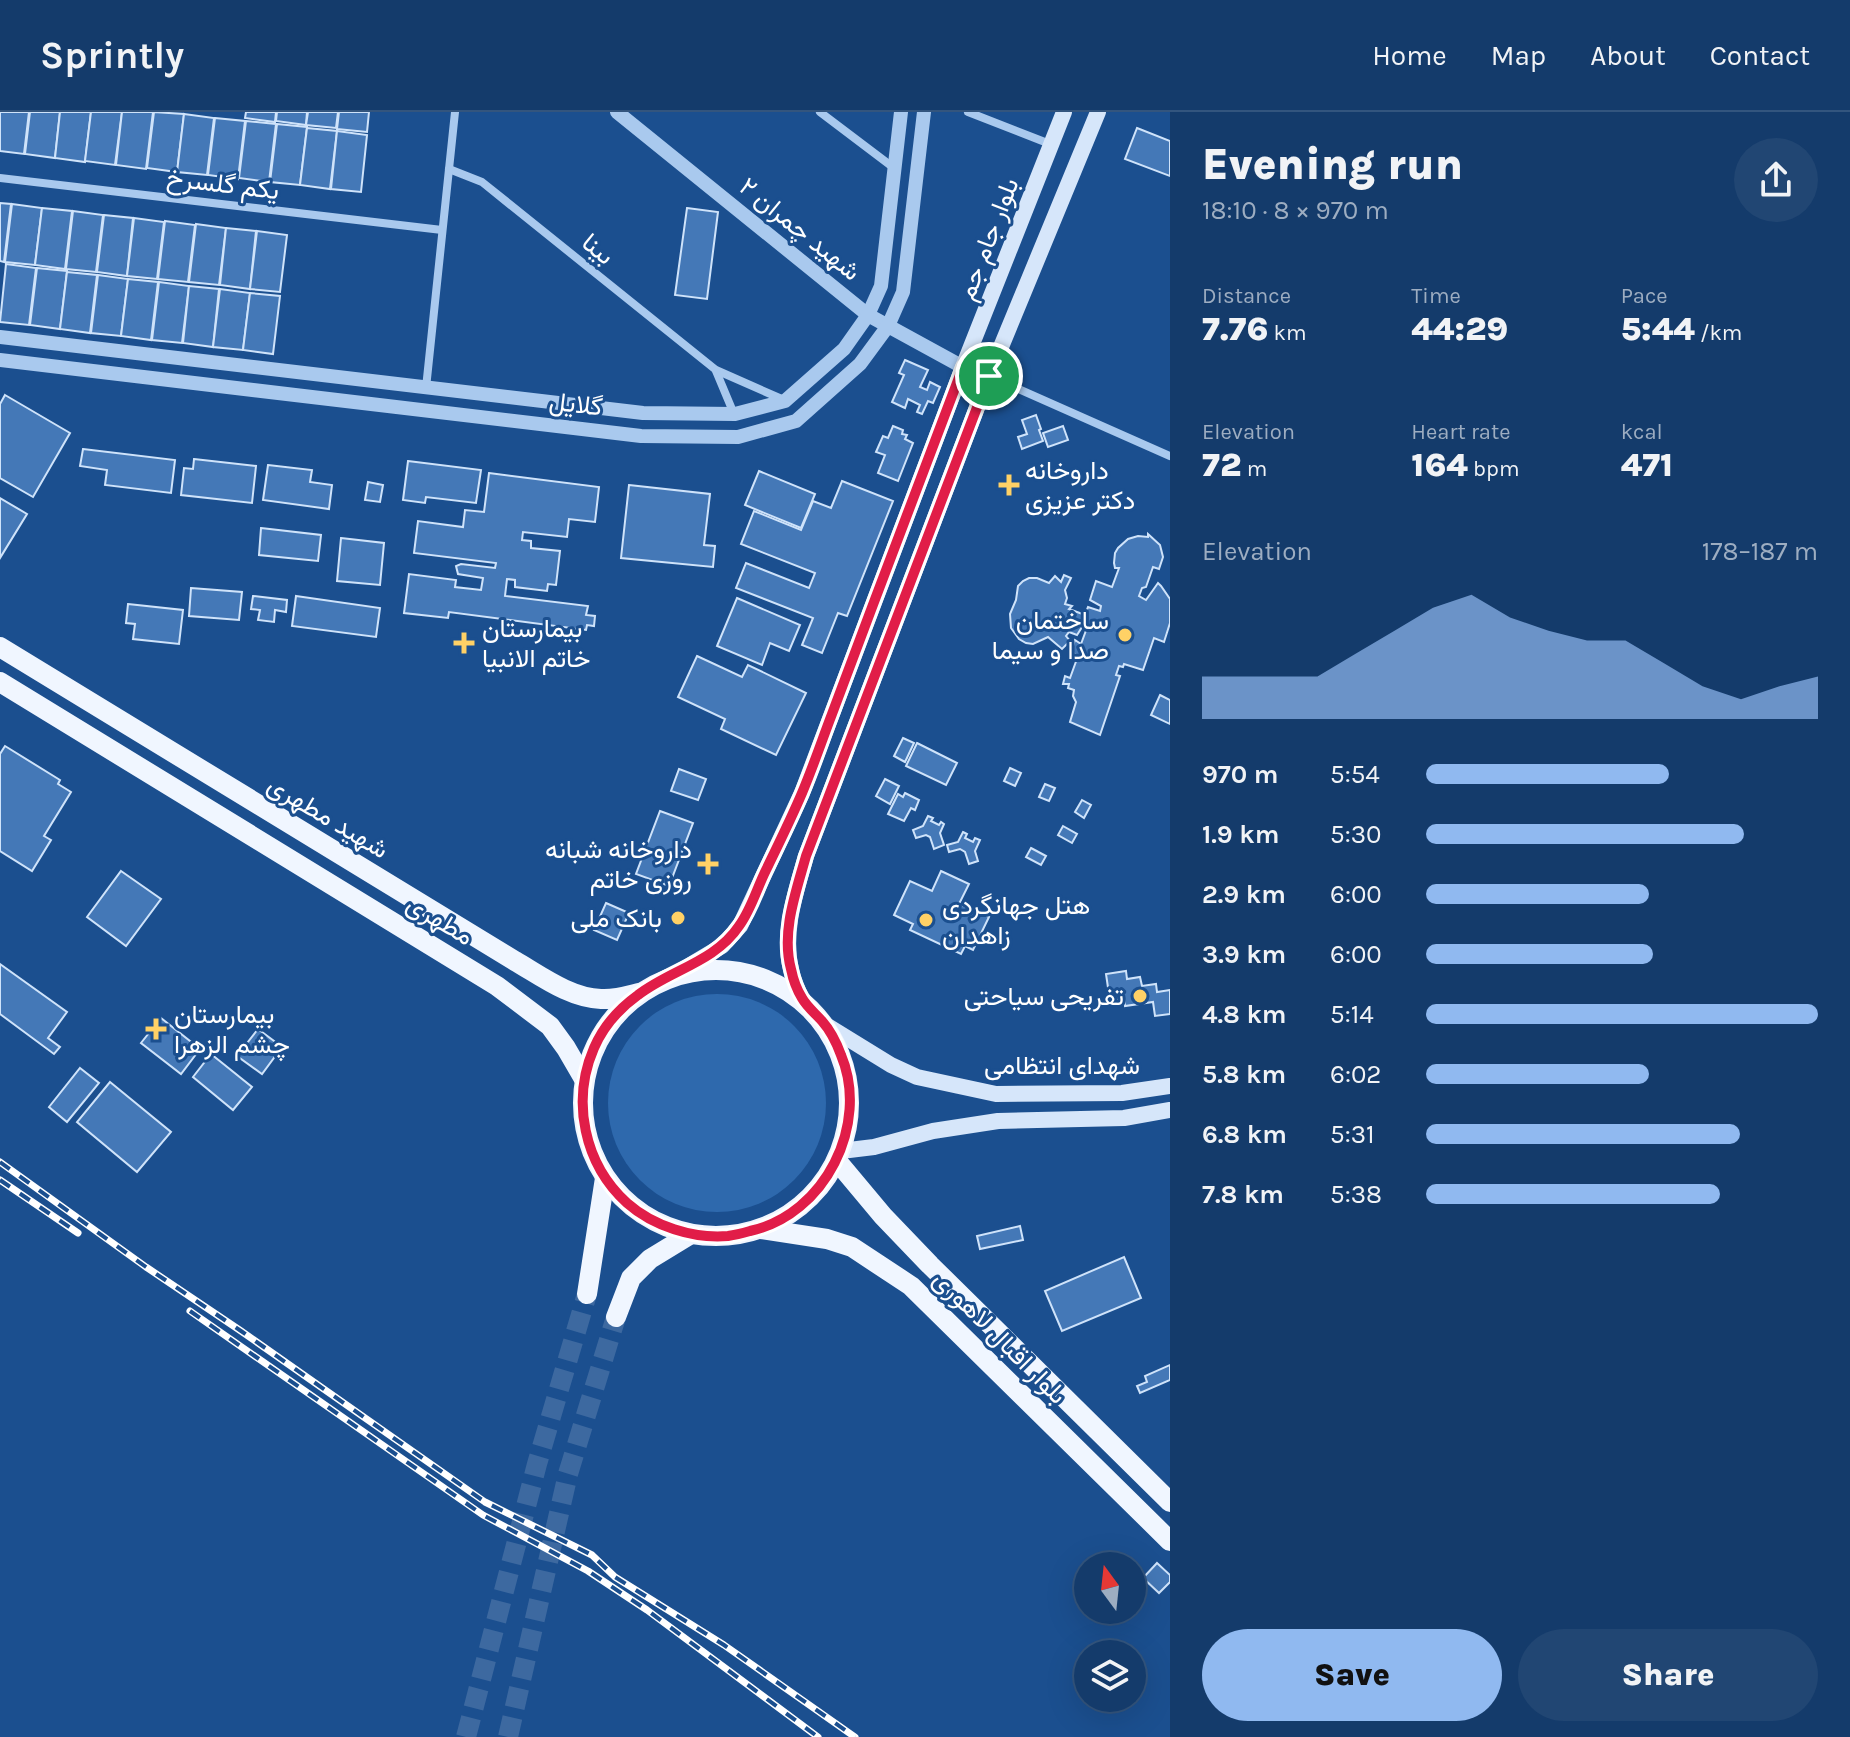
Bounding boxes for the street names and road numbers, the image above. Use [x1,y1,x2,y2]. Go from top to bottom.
street label: یکم گلسرخ [165,162,281,208]
street label: شهید چمران ۲ [732,171,867,289]
street label: بلوار جام جم [951,174,1026,305]
street label: بینا [576,227,620,271]
street label: گلایل [547,385,605,423]
street label: شهید مطهری [262,769,394,865]
street label: مطهری [401,888,479,952]
street label: شهدای انتظامی [984,1050,1140,1081]
street label: بلوار اقبال لاهوری [927,1264,1073,1410]

